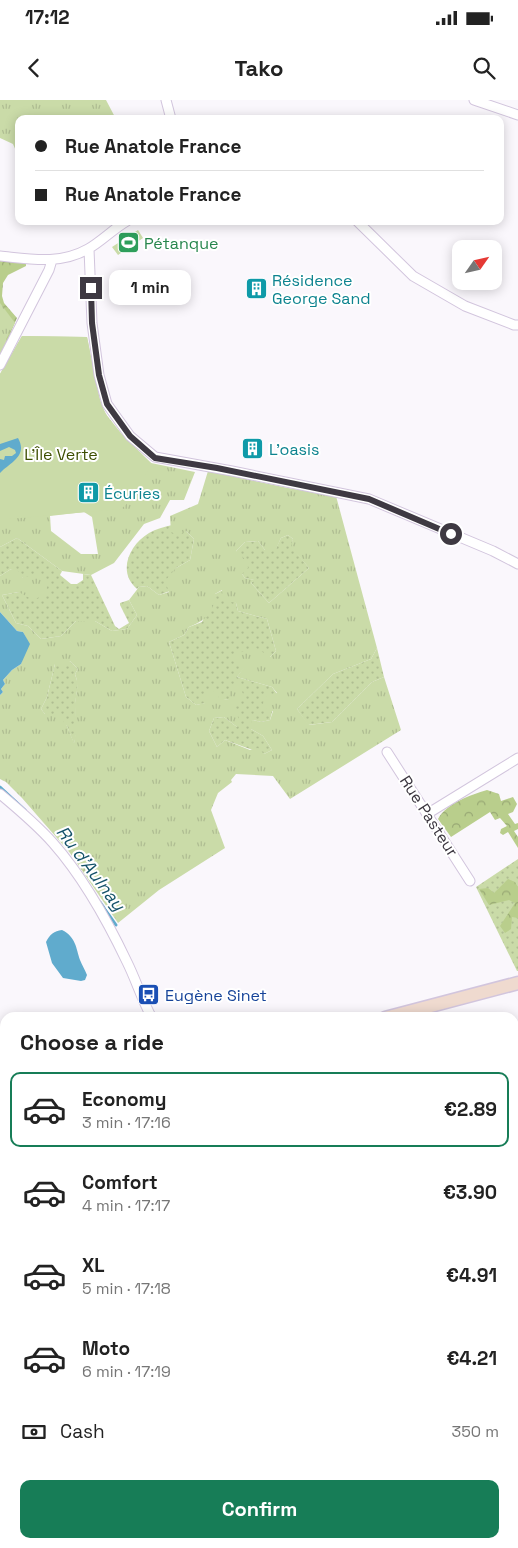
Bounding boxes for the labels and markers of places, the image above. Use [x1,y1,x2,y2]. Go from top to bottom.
sports icon: Pétanque [116,231,140,255]
place label: Pétanque [144,233,218,254]
place label: Résidence George Sand [272,270,371,309]
building icon: Résidence George Sand [244,277,268,301]
building icon: L'oasis [241,437,265,461]
place label: L'oasis [269,439,319,460]
building icon: Écuries [76,481,100,505]
place label: Écuries [104,483,160,504]
bus stop icon: Eugène Sinet [137,983,161,1007]
place label: Eugène Sinet [165,985,267,1006]

